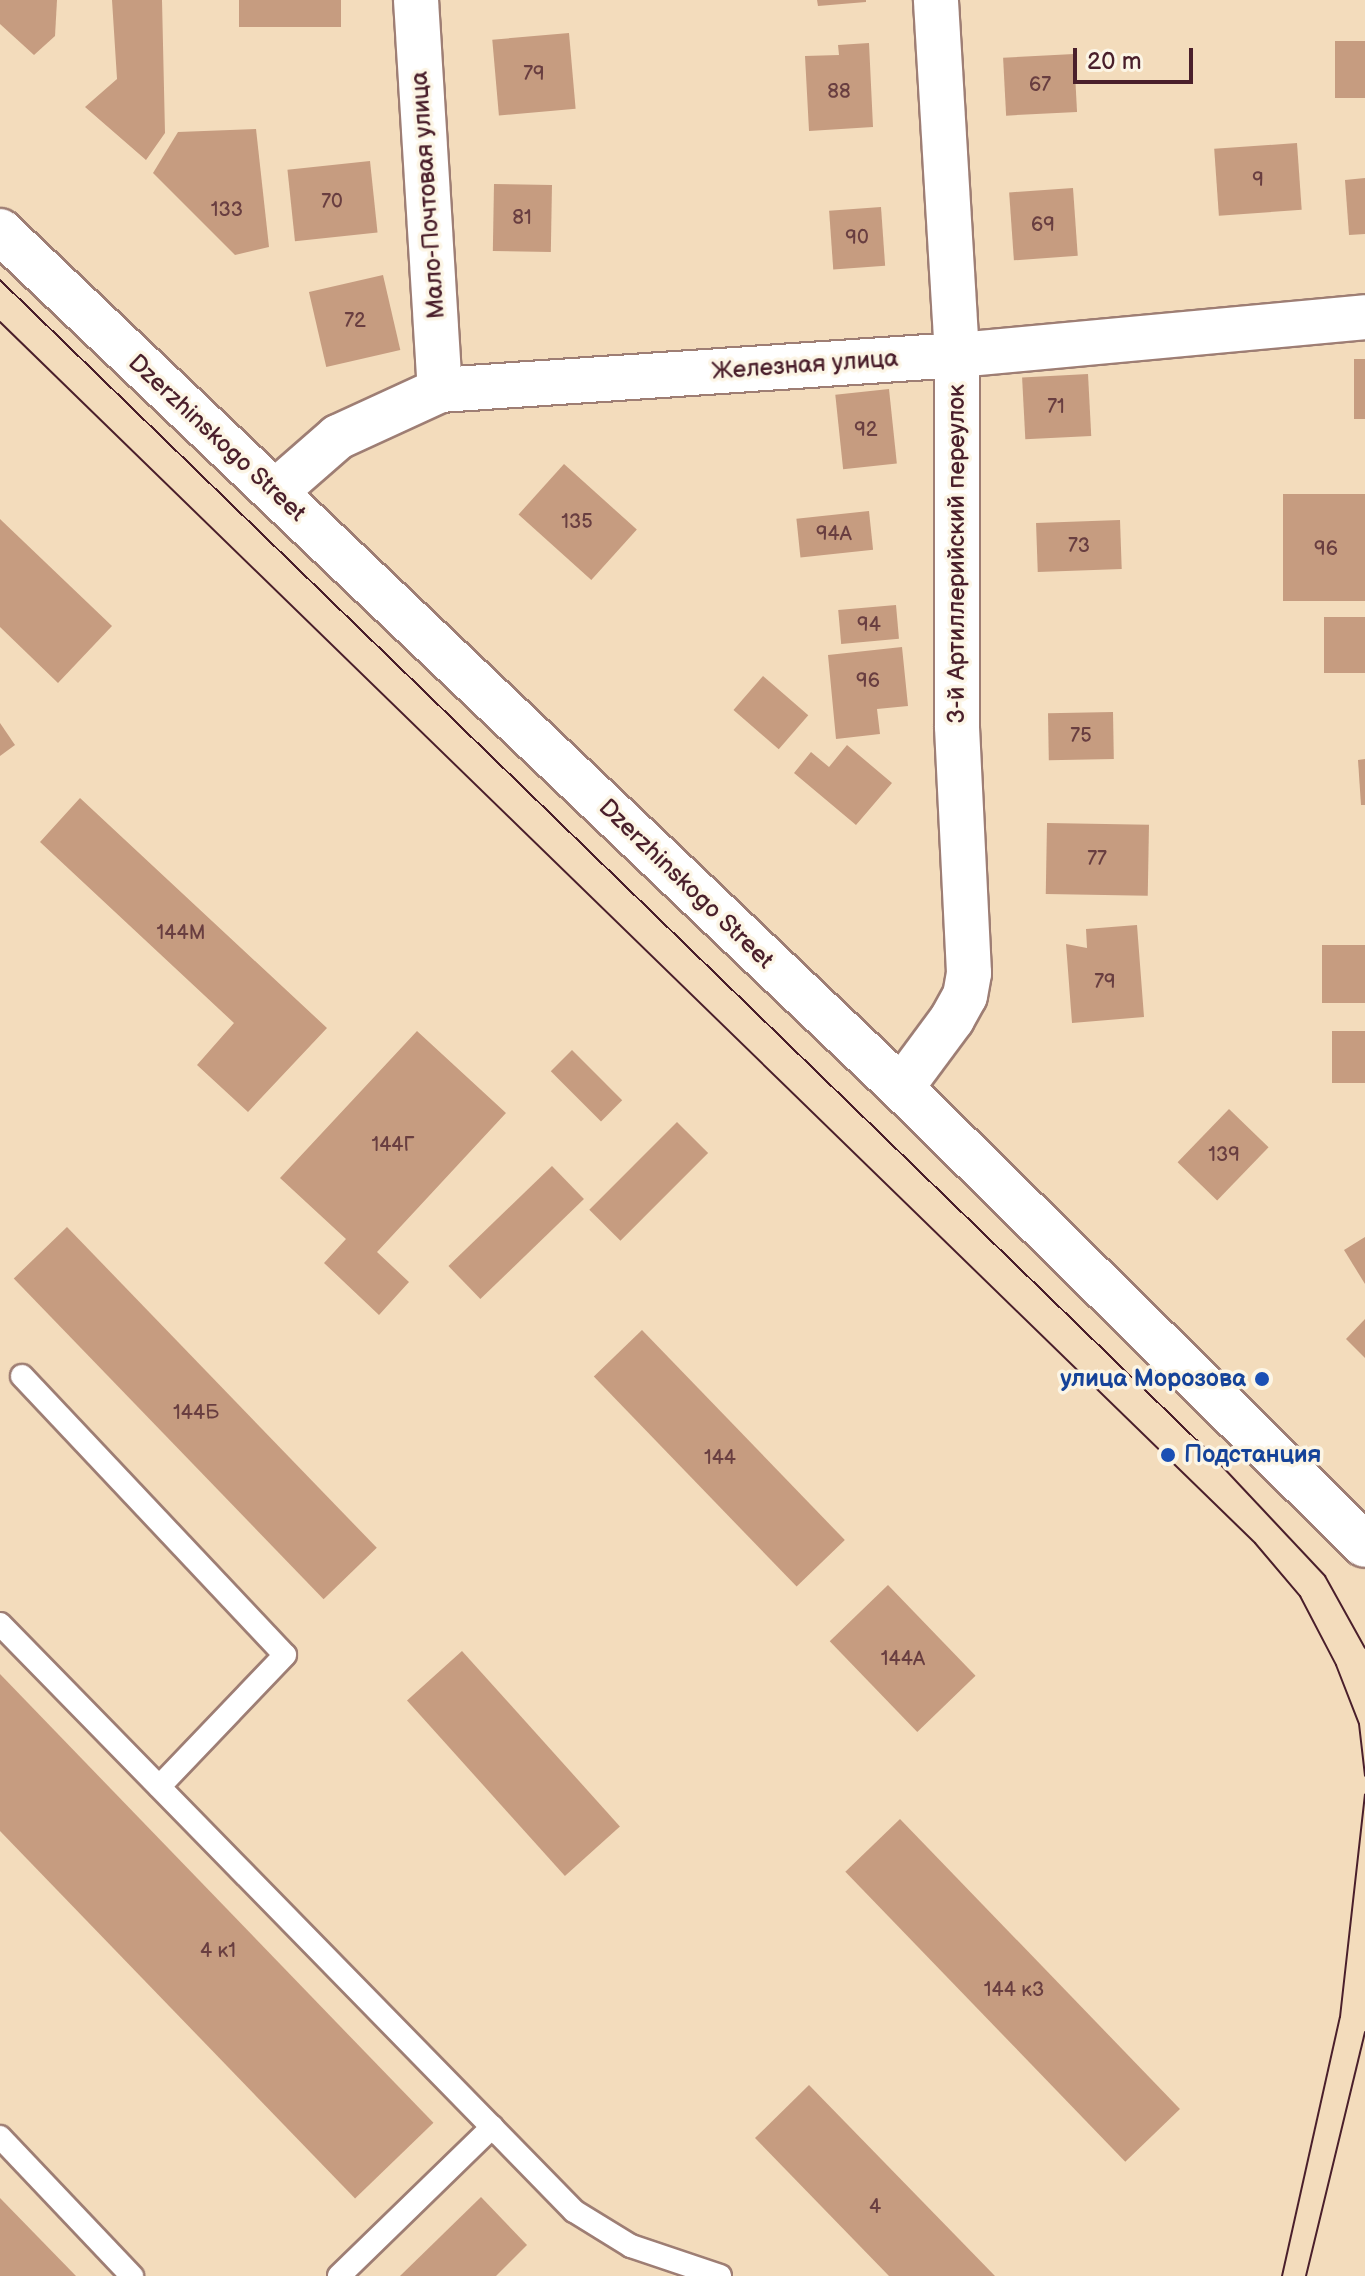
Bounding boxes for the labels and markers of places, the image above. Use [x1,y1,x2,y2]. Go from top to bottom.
place label: улица Морозова [1060,1365,1246,1393]
marker: улица Морозова [1253,1370,1271,1388]
place label: Подстанция [1184,1441,1321,1469]
marker: Подстанция [1159,1446,1177,1464]

